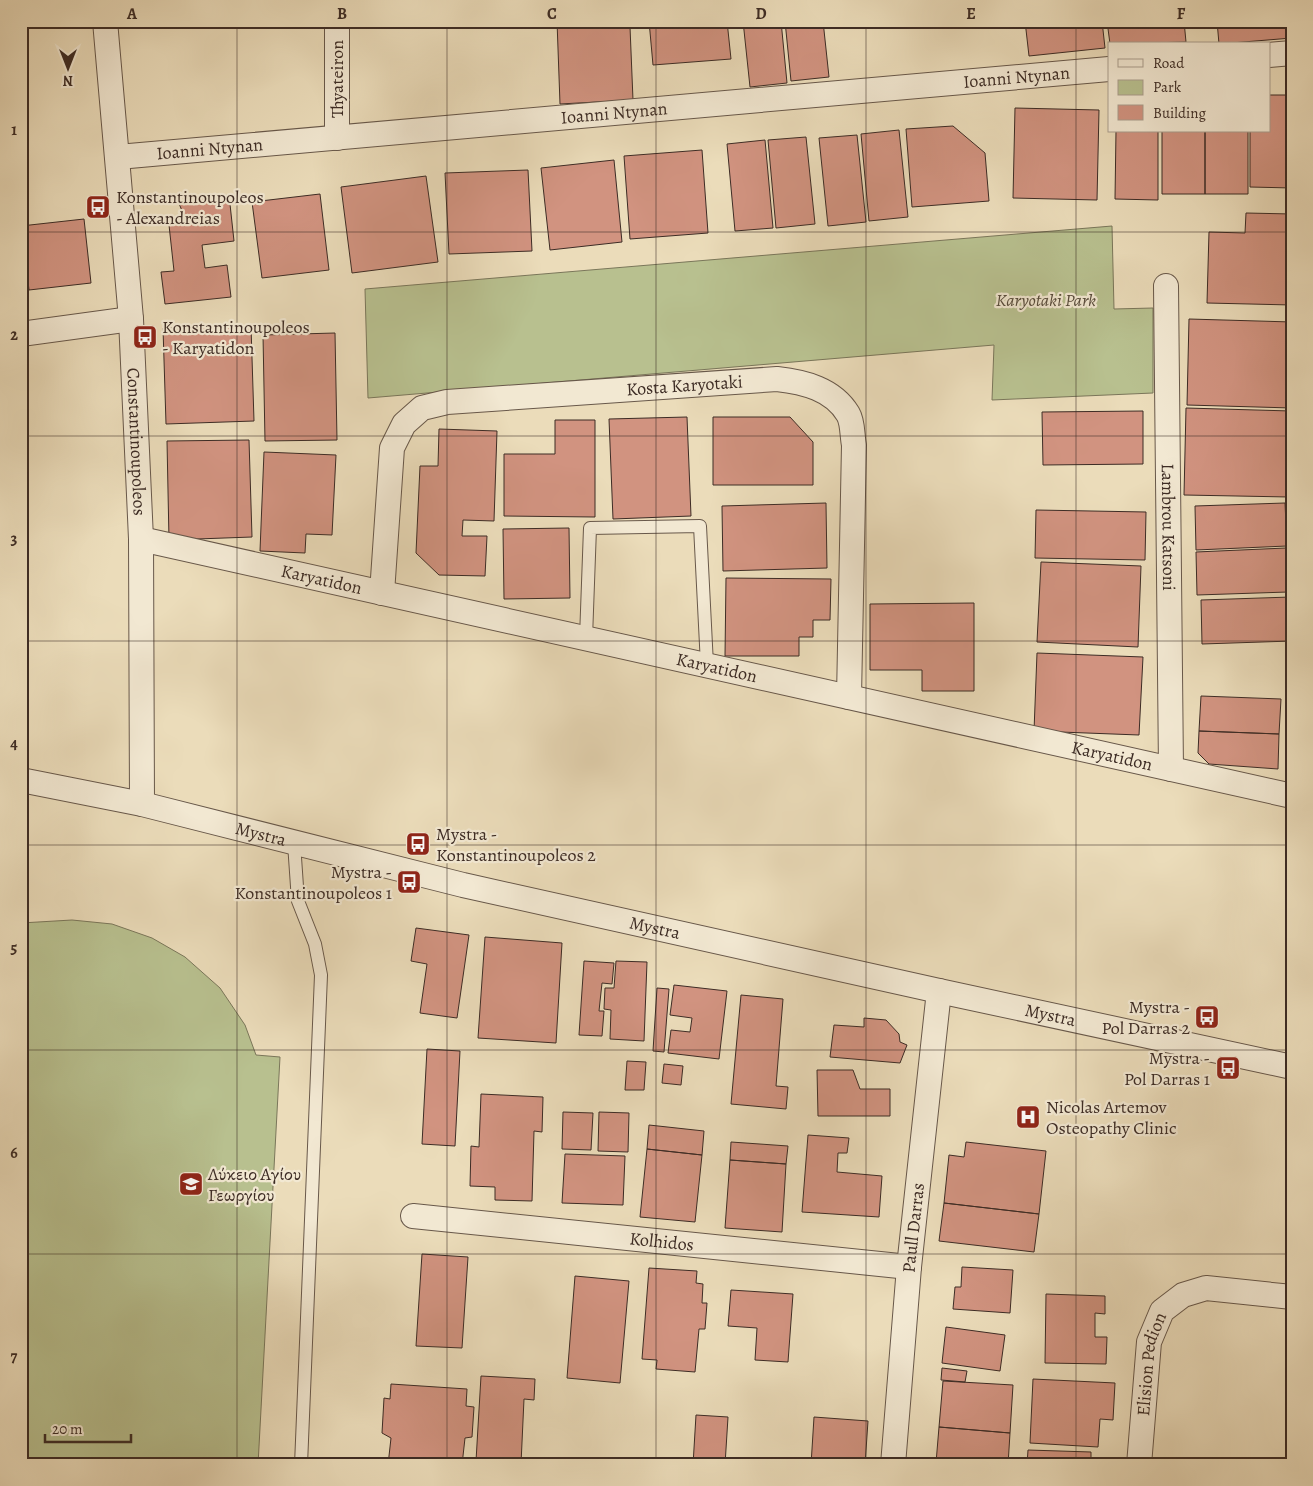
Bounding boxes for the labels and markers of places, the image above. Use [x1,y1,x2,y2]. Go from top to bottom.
place label: Konstantinoupoleos - Alexandreias [116,185,264,230]
bus stop icon: Konstantinoupoleos - Alexandreias [85,194,111,220]
place label: Konstantinoupoleos - Karyatidon [162,315,310,360]
bus stop icon: Konstantinoupoleos - Karyatidon [132,324,158,350]
place label: Mystra - Konstantinoupoleos 2 [436,822,596,867]
bus stop icon: Mystra - Konstantinoupoleos 2 [405,831,431,857]
place label: Mystra - Konstantinoupoleos 1 [235,860,392,905]
bus stop icon: Mystra - Konstantinoupoleos 1 [396,869,422,895]
place label: Mystra - Pol Darras 2 [1102,995,1190,1040]
bus stop icon: Mystra - Pol Darras 2 [1194,1004,1220,1030]
place label: Mystra - Pol Darras 1 [1124,1046,1210,1091]
bus stop icon: Mystra - Pol Darras 1 [1215,1055,1241,1081]
place label: Nicolas Artemov Osteopathy Clinic [1046,1095,1177,1140]
hospital icon: Nicolas Artemov Osteopathy Clinic [1015,1104,1041,1130]
place label: Λύκειο Αγίου Γεωργίου [207,1162,301,1207]
school or university icon: Λύκειο Αγίου Γεωργίου [178,1171,204,1197]

